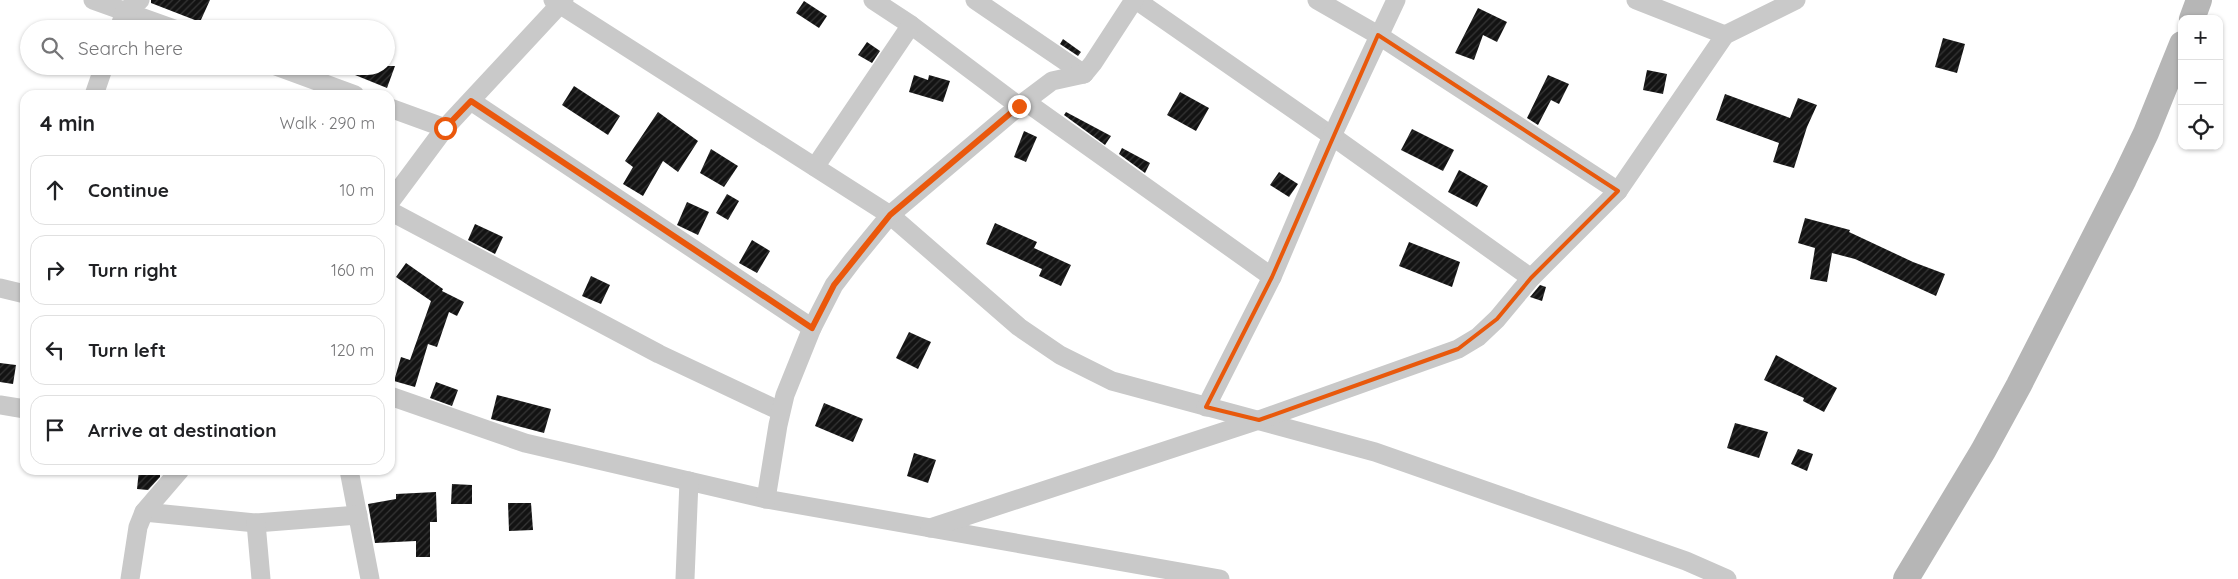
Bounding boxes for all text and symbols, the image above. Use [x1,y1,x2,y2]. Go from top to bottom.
map controls [2178,15,2223,150]
button: + [2178,15,2223,60]
search box [20,20,395,75]
icon: search [38,34,66,62]
text: Search here [78,36,183,60]
button: − [2178,60,2223,105]
route end [1008,95,1031,118]
button: locate [2178,105,2223,150]
text: 4 min [40,110,95,136]
text: Walk · 290 m [280,113,375,133]
route start [434,117,457,140]
icon: ahead [41,176,69,204]
text: Continue [88,178,169,202]
text: 10 m [340,180,374,200]
icon: right [41,256,69,284]
text: Turn right [88,258,177,282]
text: 160 m [331,260,374,280]
icon: left [41,336,69,364]
text: Turn left [88,338,166,362]
text: 120 m [331,340,374,360]
icon: arrive [41,416,69,444]
text: Arrive at destination [88,418,277,442]

